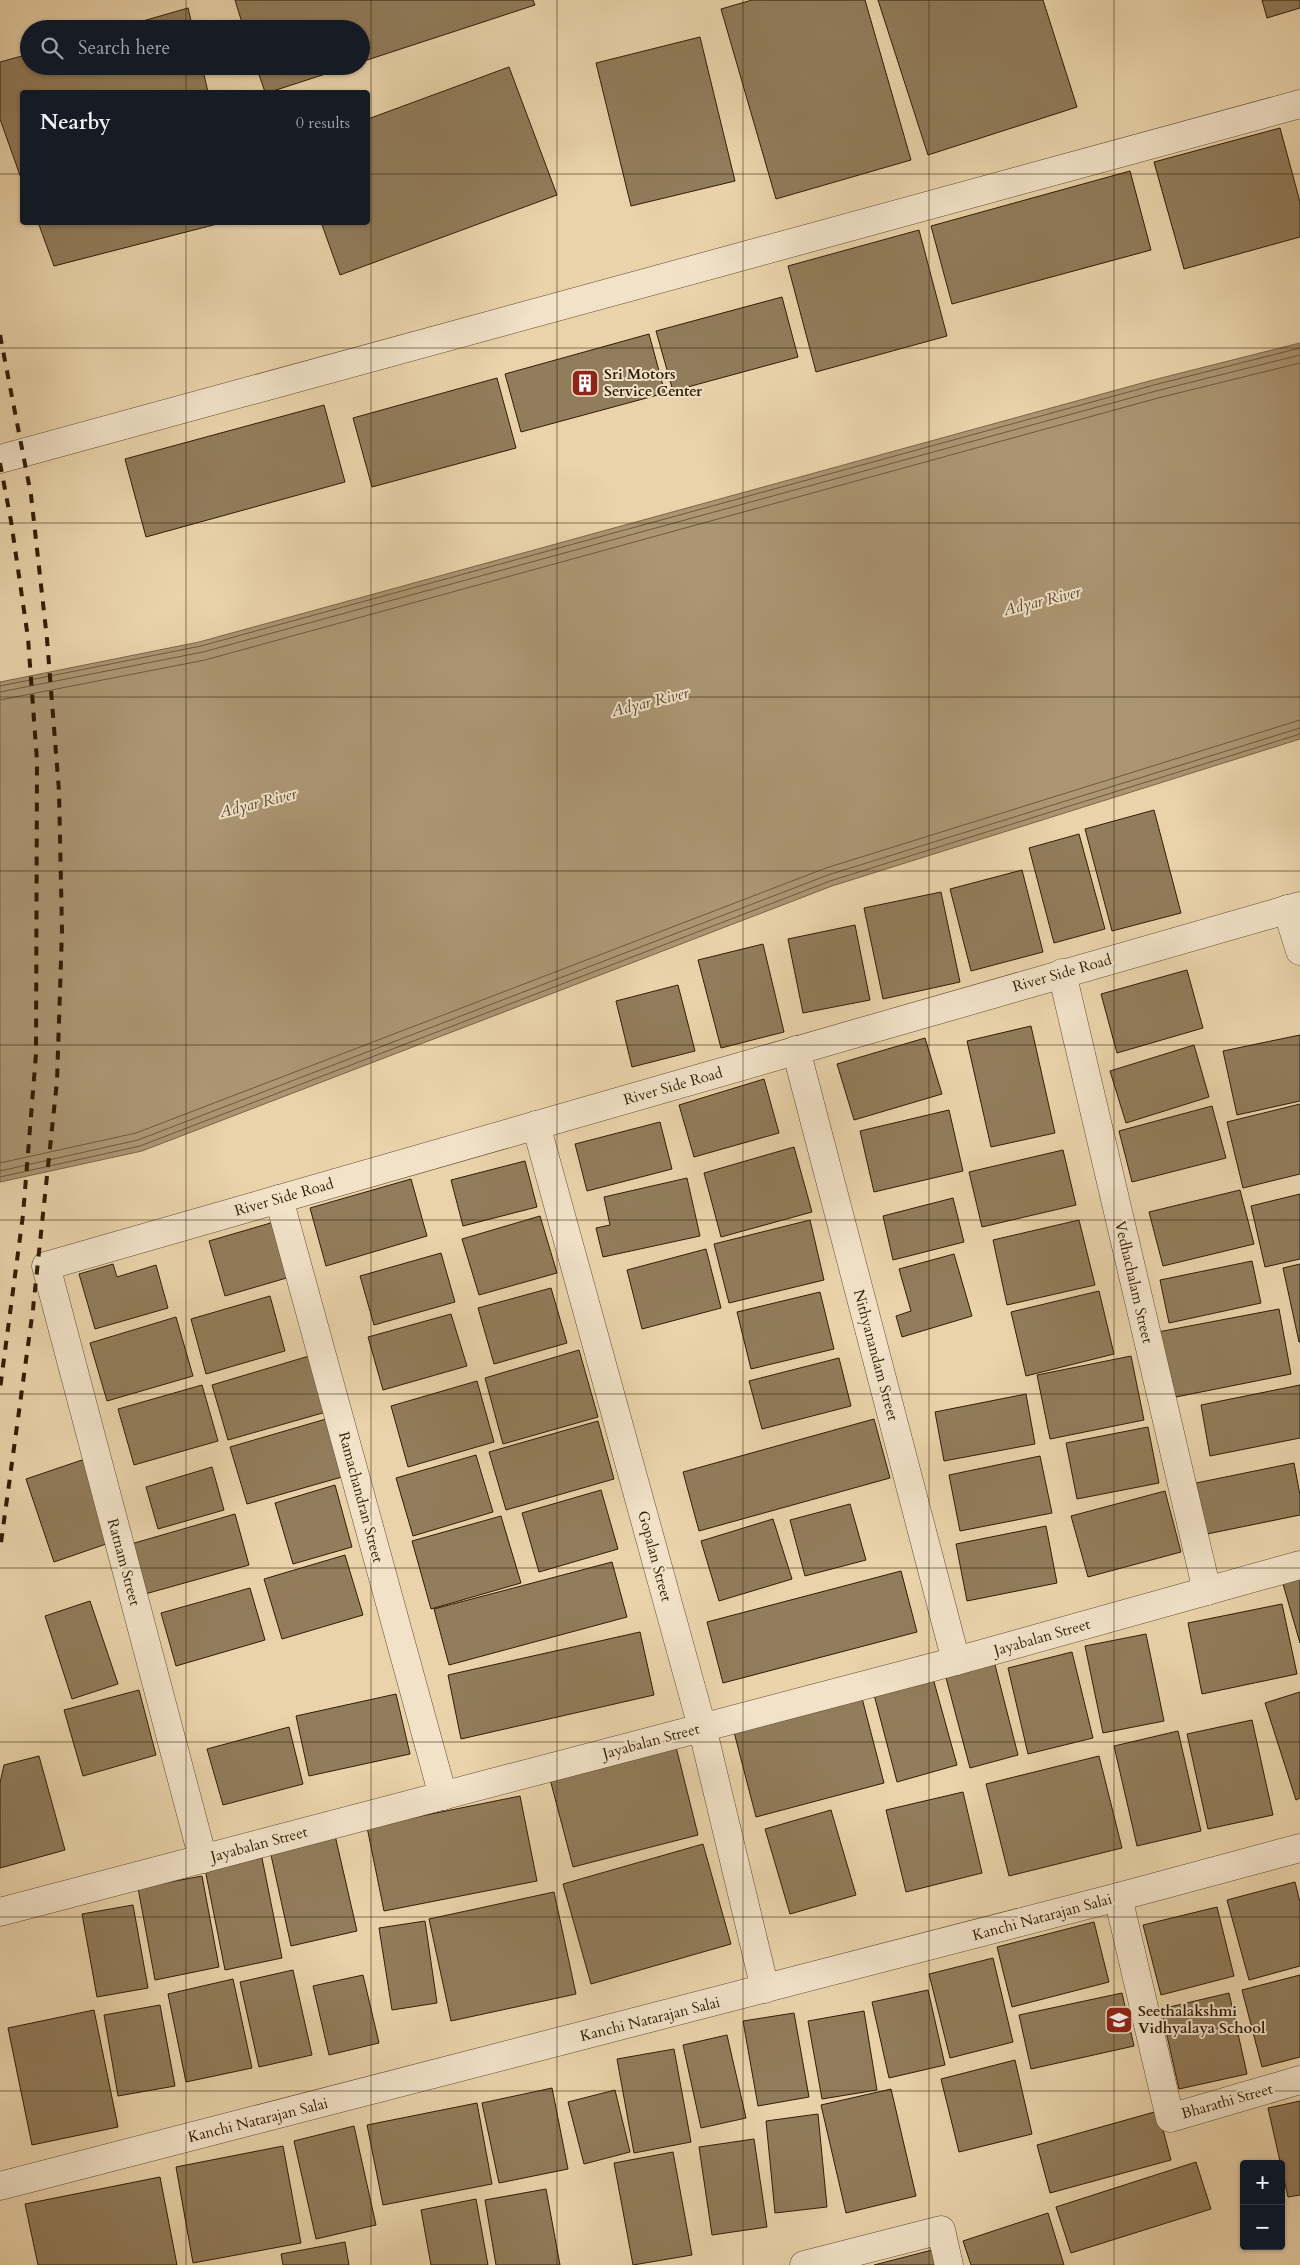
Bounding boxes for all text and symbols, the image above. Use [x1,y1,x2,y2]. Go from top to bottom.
search box [20,20,370,75]
icon: search [38,34,66,62]
text: Search here [78,35,170,61]
text: Nearby [40,108,111,137]
text: 0 results [296,112,350,134]
place label: Sri Motors Service Center [604,364,703,401]
building icon: Sri Motors Service Center [570,368,600,398]
water label: Adyar River [1000,581,1084,621]
water label: Adyar River [608,682,692,722]
water label: Adyar River [216,783,300,823]
street label: River Side Road [1010,949,1114,997]
street label: River Side Road [621,1062,725,1110]
street label: River Side Road [232,1173,336,1221]
street label: Vedhachalam Street [1110,1219,1158,1345]
street label: Nithyanandam Street [849,1287,903,1423]
street label: Ramachandran Street [334,1429,388,1565]
street label: Gopalan Street [633,1508,677,1604]
street label: Ratnam Street [103,1516,145,1608]
street label: Jayabalan Street [990,1614,1093,1661]
street label: Jayabalan Street [598,1718,702,1764]
street label: Jayabalan Street [206,1821,310,1867]
street label: Kanchi Natarajan Salai [970,1889,1114,1945]
street label: Kanchi Natarajan Salai [578,1992,722,2046]
place label: Seethalakshmi Vidhyalaya School [1138,2001,1266,2038]
school or university icon: Seethalakshmi Vidhyalaya School [1104,2005,1134,2035]
street label: Bharathi Street [1179,2078,1275,2124]
street label: Kanchi Natarajan Salai [186,2093,330,2147]
map controls [1240,2160,1285,2250]
button: + [1240,2160,1285,2205]
button: − [1240,2205,1285,2250]

